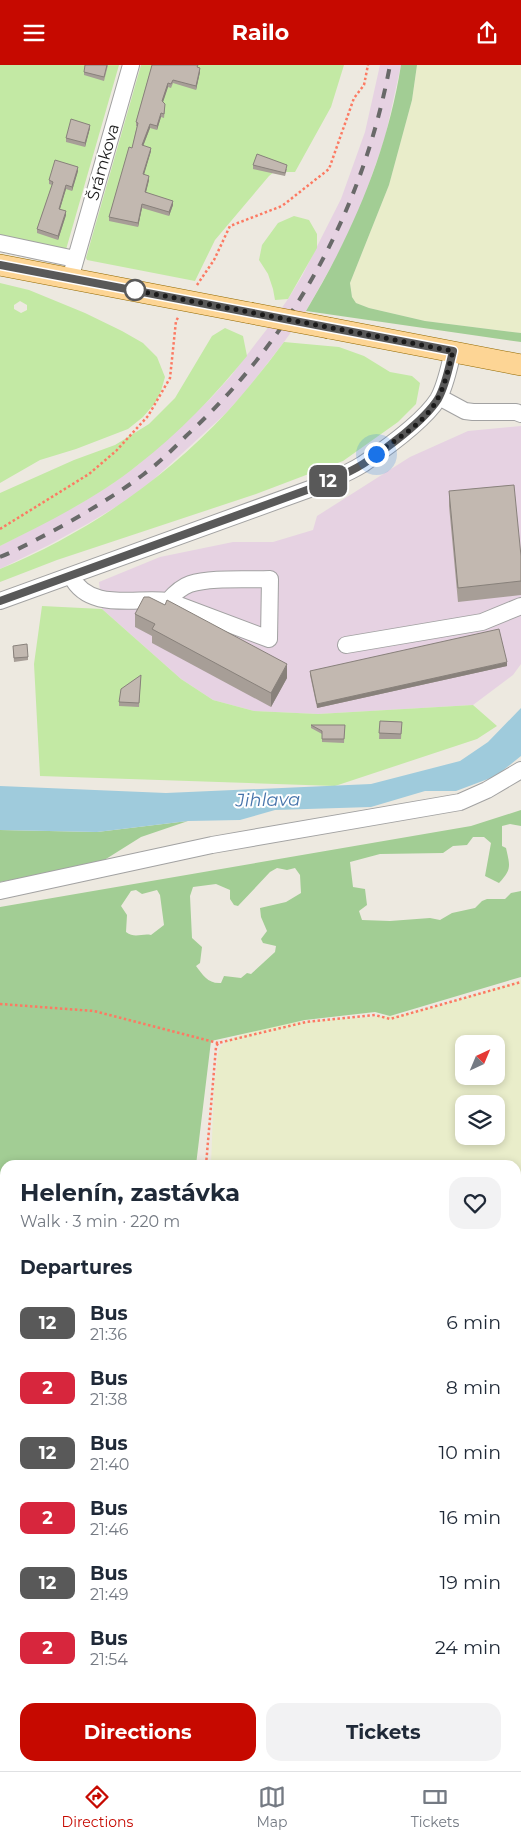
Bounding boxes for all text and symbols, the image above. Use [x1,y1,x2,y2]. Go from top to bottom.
icon: menu [20,19,48,47]
text: Railo [232,19,289,46]
icon: share [473,19,501,47]
street label: Šrámkova [83,121,123,203]
unlabelled marker [124,279,146,301]
your location [364,442,389,467]
line badge: 12 [306,465,350,497]
text: 12 [319,470,337,492]
water label: Jihlava [235,788,300,812]
north arrow [455,1035,505,1085]
map controls [455,1035,505,1145]
button: layers [455,1095,505,1145]
button: heart [449,1177,501,1229]
text: Helenín, zastávka [20,1178,240,1207]
text: Walk · 3 min · 220 m [20,1212,180,1231]
text: Departures [20,1256,132,1279]
text: Bus [90,1302,128,1325]
text: 6 min [446,1311,501,1334]
text: 12 [39,1312,56,1334]
text: 21:36 [90,1325,127,1344]
text: Bus [90,1367,128,1390]
text: 8 min [446,1376,501,1399]
text: 2 [42,1377,53,1399]
text: 21:38 [90,1390,128,1409]
text: Bus [90,1432,128,1455]
text: 10 min [438,1441,501,1464]
text: 12 [39,1442,56,1464]
text: 21:40 [90,1455,129,1474]
text: Bus [90,1497,128,1520]
text: 16 min [439,1506,501,1529]
text: 2 [42,1507,53,1529]
text: 21:46 [90,1520,129,1539]
text: Bus [90,1562,128,1585]
text: 19 min [439,1571,501,1594]
text: 12 [39,1572,56,1594]
text: 21:49 [90,1585,128,1604]
text: Bus [90,1627,128,1650]
text: 24 min [435,1636,501,1659]
text: 2 [42,1637,53,1659]
text: 21:54 [90,1650,128,1669]
button: Directions [20,1703,256,1761]
button: Tickets [266,1703,501,1761]
tab: Directions [62,1783,133,1831]
tab: Map [256,1783,288,1831]
tab: Tickets [411,1783,459,1831]

